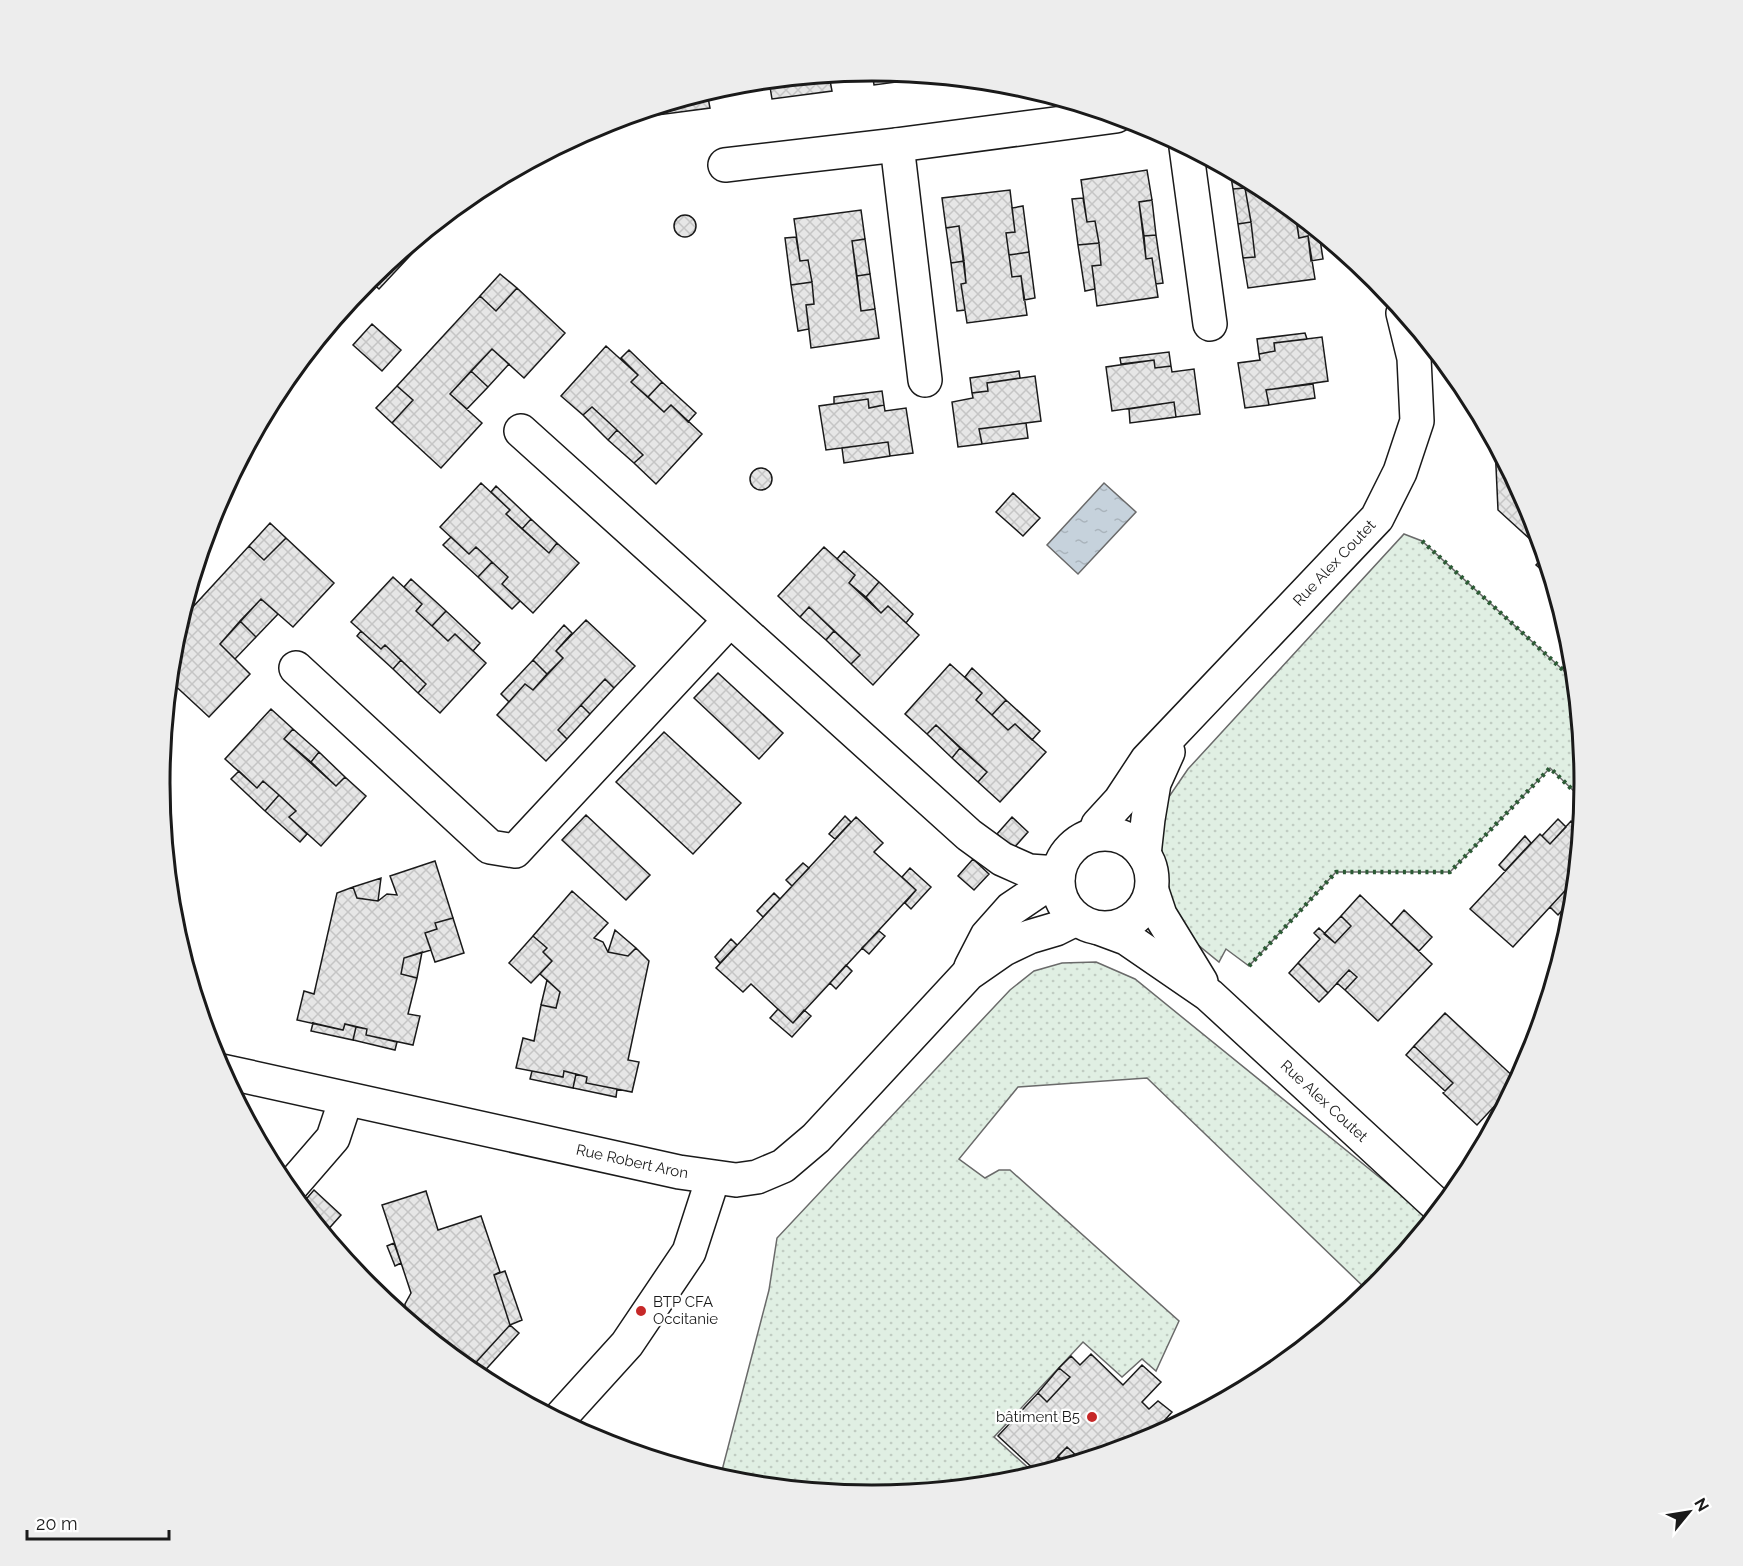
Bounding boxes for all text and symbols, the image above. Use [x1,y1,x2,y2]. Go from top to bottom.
street label: Rue Alex Coutet [1289,516,1379,610]
street label: Rue Alex Coutet [1277,1057,1371,1146]
street label: Rue Robert Aron [574,1141,689,1182]
place label: BTP CFA Occitanie [653,1293,718,1328]
marker: BTP CFA Occitanie [634,1304,648,1318]
place label: bâtiment B5 [996,1408,1080,1426]
marker: bâtiment B5 [1085,1410,1099,1424]
north arrow [1659,1482,1719,1542]
text: N [1690,1495,1713,1515]
scale bar [27,1503,170,1541]
text: 20 m [36,1513,78,1534]

